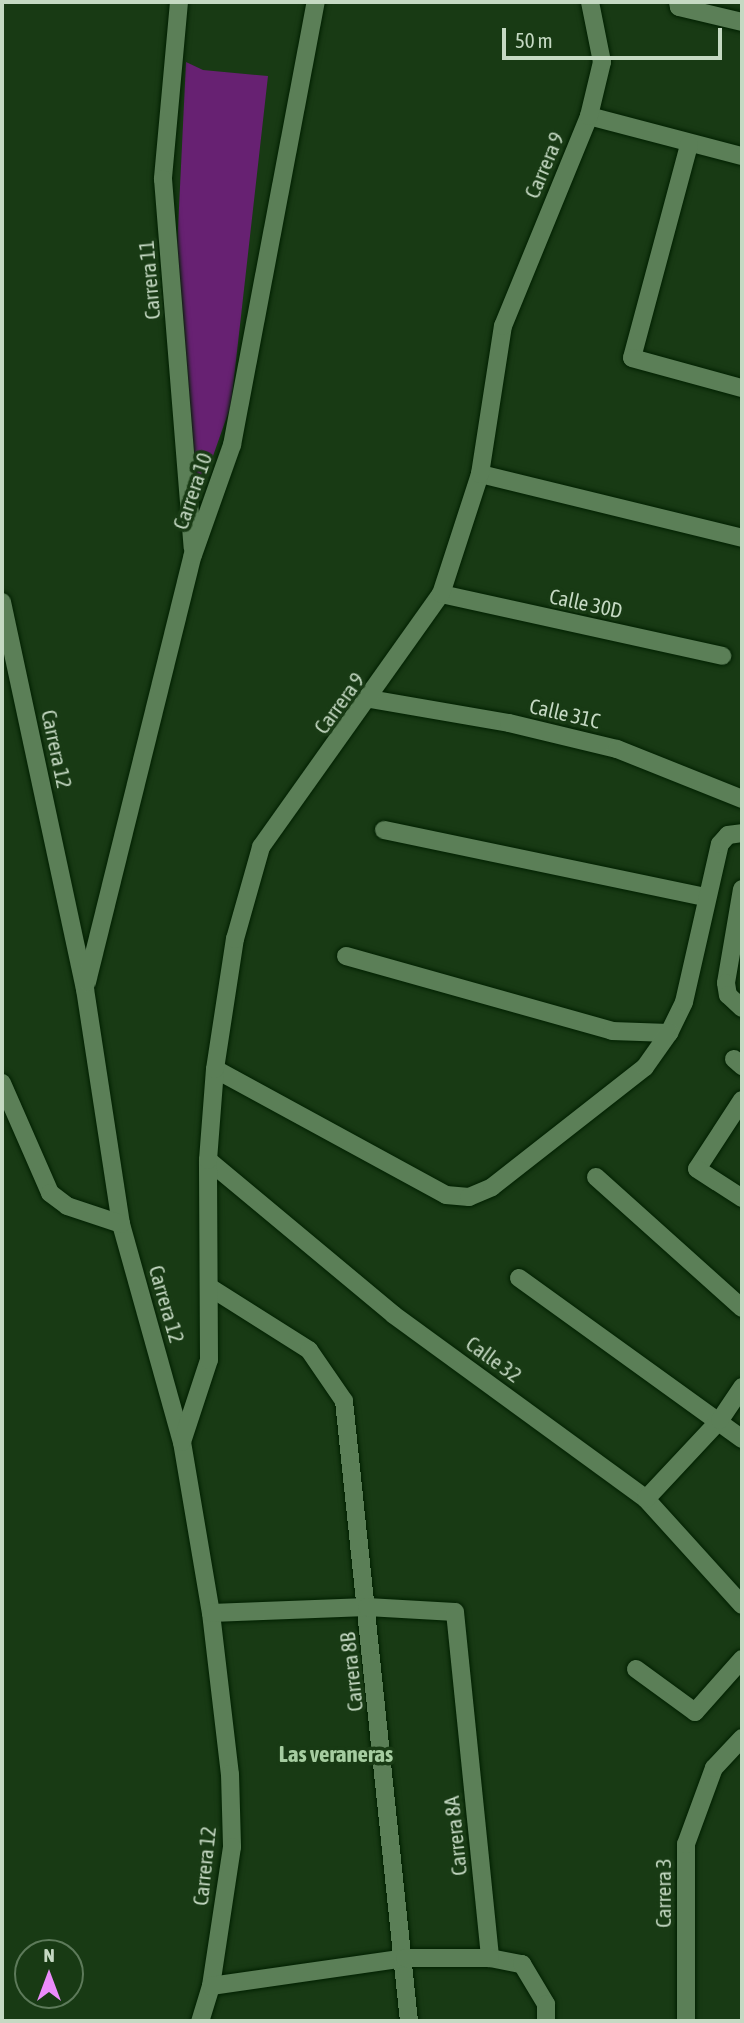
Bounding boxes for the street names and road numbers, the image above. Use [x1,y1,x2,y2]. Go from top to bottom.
street label: Carrera 9 [519,128,569,202]
street label: Carrera 11 [133,239,165,321]
street label: Carrera 10 [167,449,217,533]
street label: Calle 30D [547,583,625,623]
street label: Carrera 9 [308,668,370,738]
street label: Calle 31C [527,693,603,733]
street label: Carrera 12 [36,708,78,790]
street label: Carrera 12 [144,1262,190,1346]
street label: Calle 32 [461,1331,527,1387]
street label: Carrera 8B [334,1631,368,1713]
street label: Carrera 8A [438,1795,472,1877]
street label: Carrera 12 [187,1825,221,1907]
street label: Carrera 3 [650,1858,676,1928]

